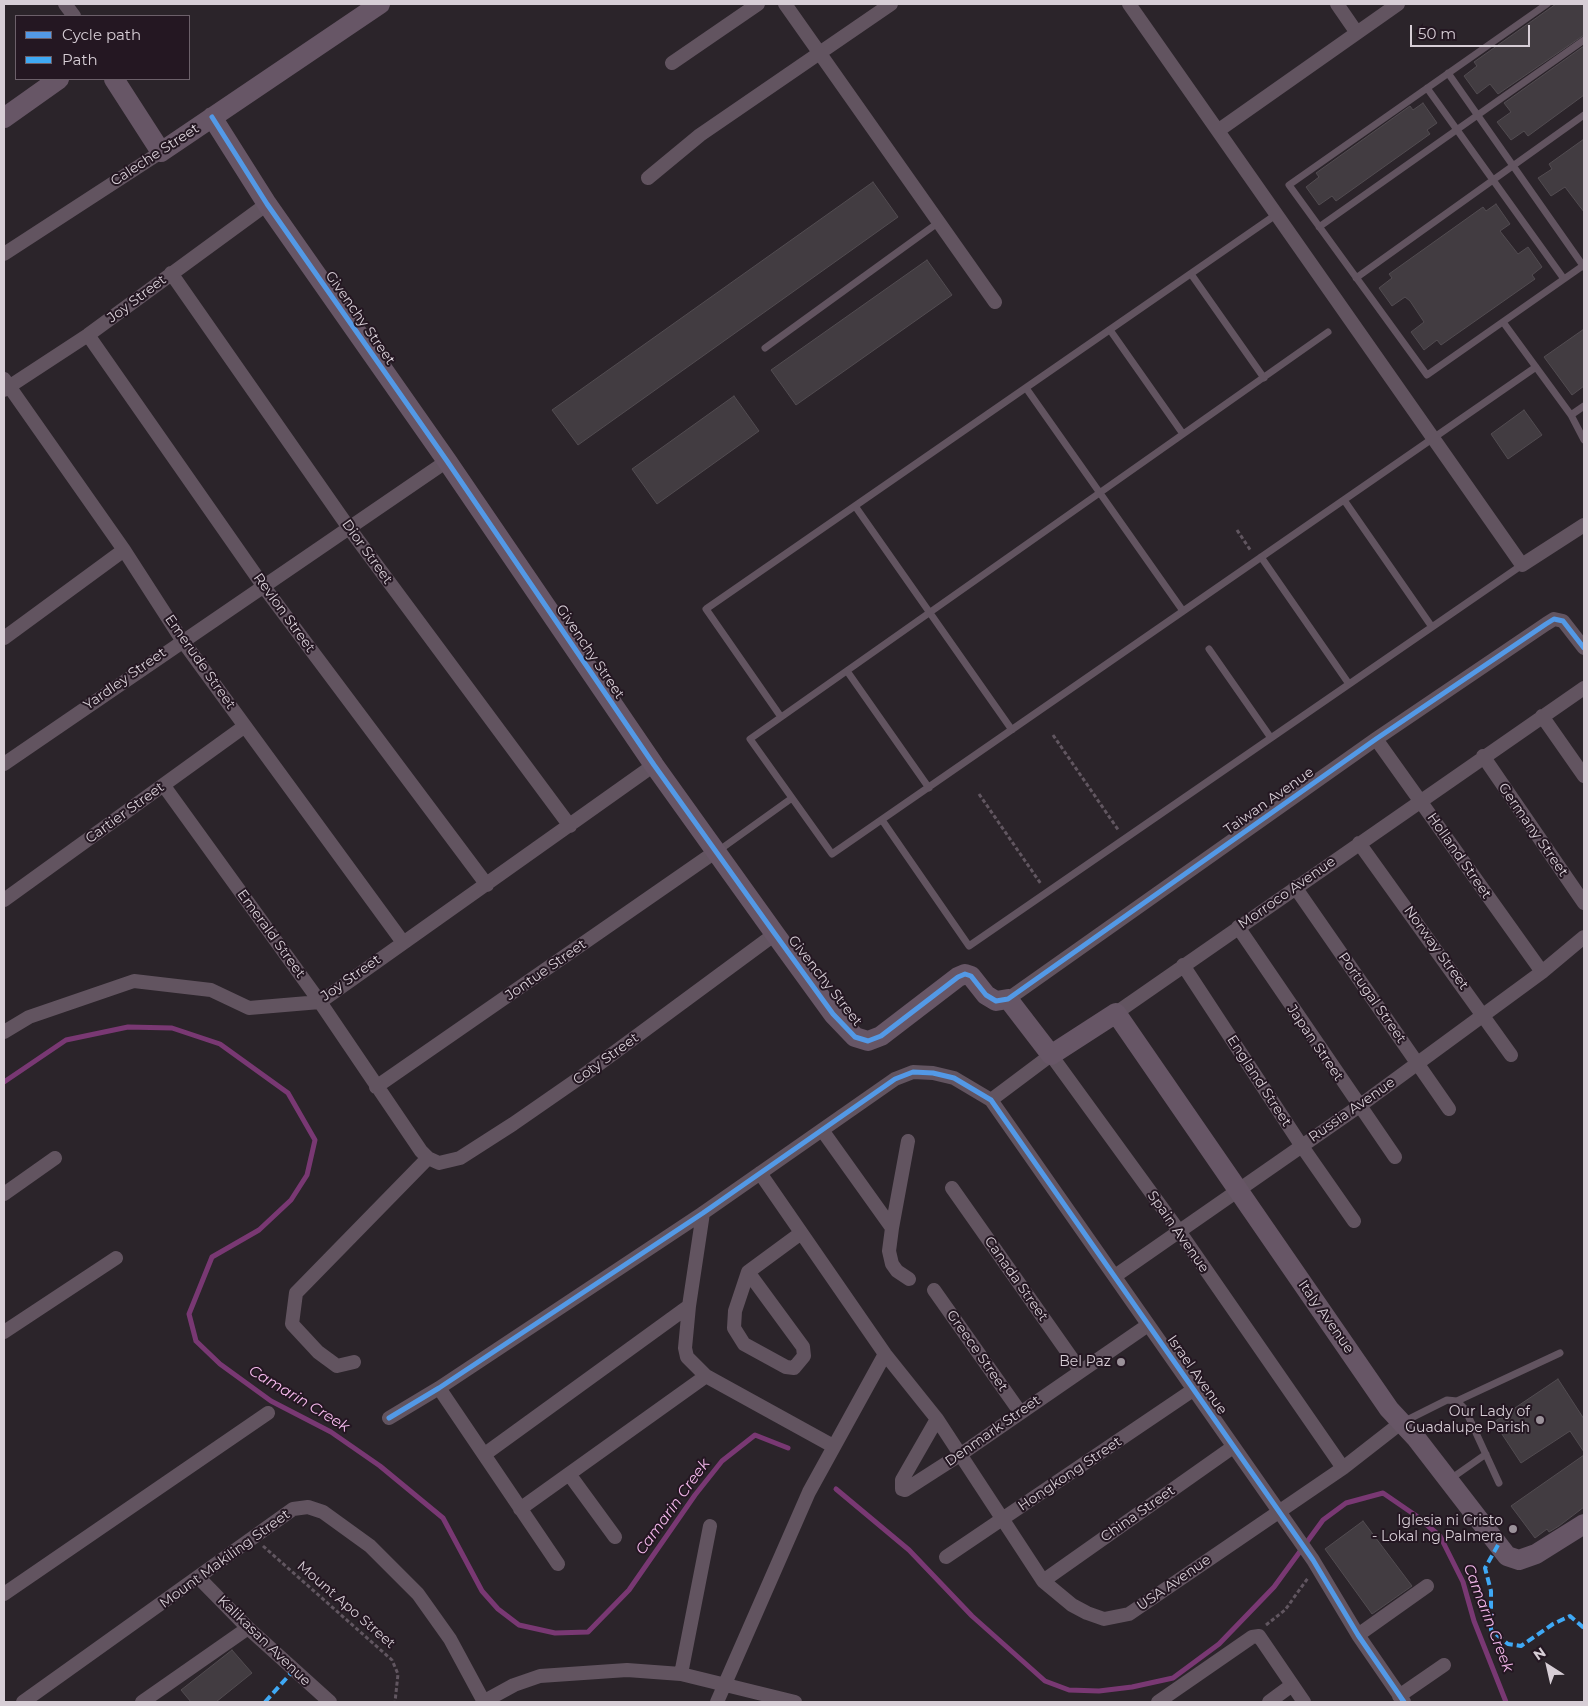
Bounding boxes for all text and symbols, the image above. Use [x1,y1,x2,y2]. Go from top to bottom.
legend [15,15,190,80]
scale bar [1413,15,1533,47]
text: 50 m [1418,24,1456,43]
text: Cycle path [62,25,141,44]
text: Path [62,50,98,69]
street label: Caleche Street [108,120,202,190]
street label: Givenchy Street [321,268,399,368]
street label: Joy Street [104,271,170,327]
street label: Dior Street [338,516,396,588]
street label: Revlon Street [250,570,318,656]
street label: Givenchy Street [552,602,628,702]
street label: Emerude Street [161,611,239,713]
street label: Yardley Street [81,644,169,714]
street label: Taiwan Avenue [1221,764,1317,838]
street label: Cartier Street [82,779,168,847]
street label: Germany Street [1494,780,1572,880]
street label: Holland Street [1423,810,1495,902]
street label: Morroco Avenue [1235,853,1339,933]
street label: Emerald Street [233,886,309,982]
street label: Norway Street [1400,903,1472,993]
street label: Givenchy Street [784,932,866,1030]
street label: Jontue Street [502,936,590,1004]
street label: Portugal Street [1334,949,1410,1047]
street label: Joy Street [318,951,384,1005]
street label: Japan Street [1283,1002,1347,1084]
street label: Coty Street [570,1030,642,1088]
street label: England Street [1223,1032,1295,1130]
street label: Russia Avenue [1306,1074,1398,1146]
street label: Spain Avenue [1144,1188,1212,1276]
street label: Canada Street [981,1233,1051,1325]
street label: Italy Avenue [1295,1277,1357,1357]
street label: Greece Street [943,1307,1011,1395]
street label: Israel Avenue [1163,1332,1231,1418]
place label: Bel Paz [1059,1354,1111,1370]
marker: Bel Paz [1115,1356,1127,1368]
water label: Camarin Creek [245,1362,353,1436]
street label: Denmark Street [942,1392,1044,1470]
place label: Our Lady of Guadalupe Parish [1405,1404,1530,1436]
marker: Our Lady of Guadalupe Parish [1534,1414,1546,1426]
street label: Hongkong Street [1015,1433,1125,1515]
water label: Camarin Creek [632,1455,714,1559]
street label: China Street [1098,1482,1178,1546]
street label: Mount Makiling Street [157,1506,293,1612]
place label: Iglesia ni Cristo - Lokal ng Palmera [1372,1513,1503,1545]
marker: Iglesia ni Cristo - Lokal ng Palmera [1507,1523,1519,1535]
street label: USA Avenue [1134,1551,1214,1615]
street label: Mount Apo Street [293,1558,399,1652]
water label: Camarin Creek [1459,1561,1517,1675]
street label: Kalikasan Avenue [214,1592,314,1690]
north arrow [1523,1641,1573,1691]
text: N [1530,1643,1549,1664]

